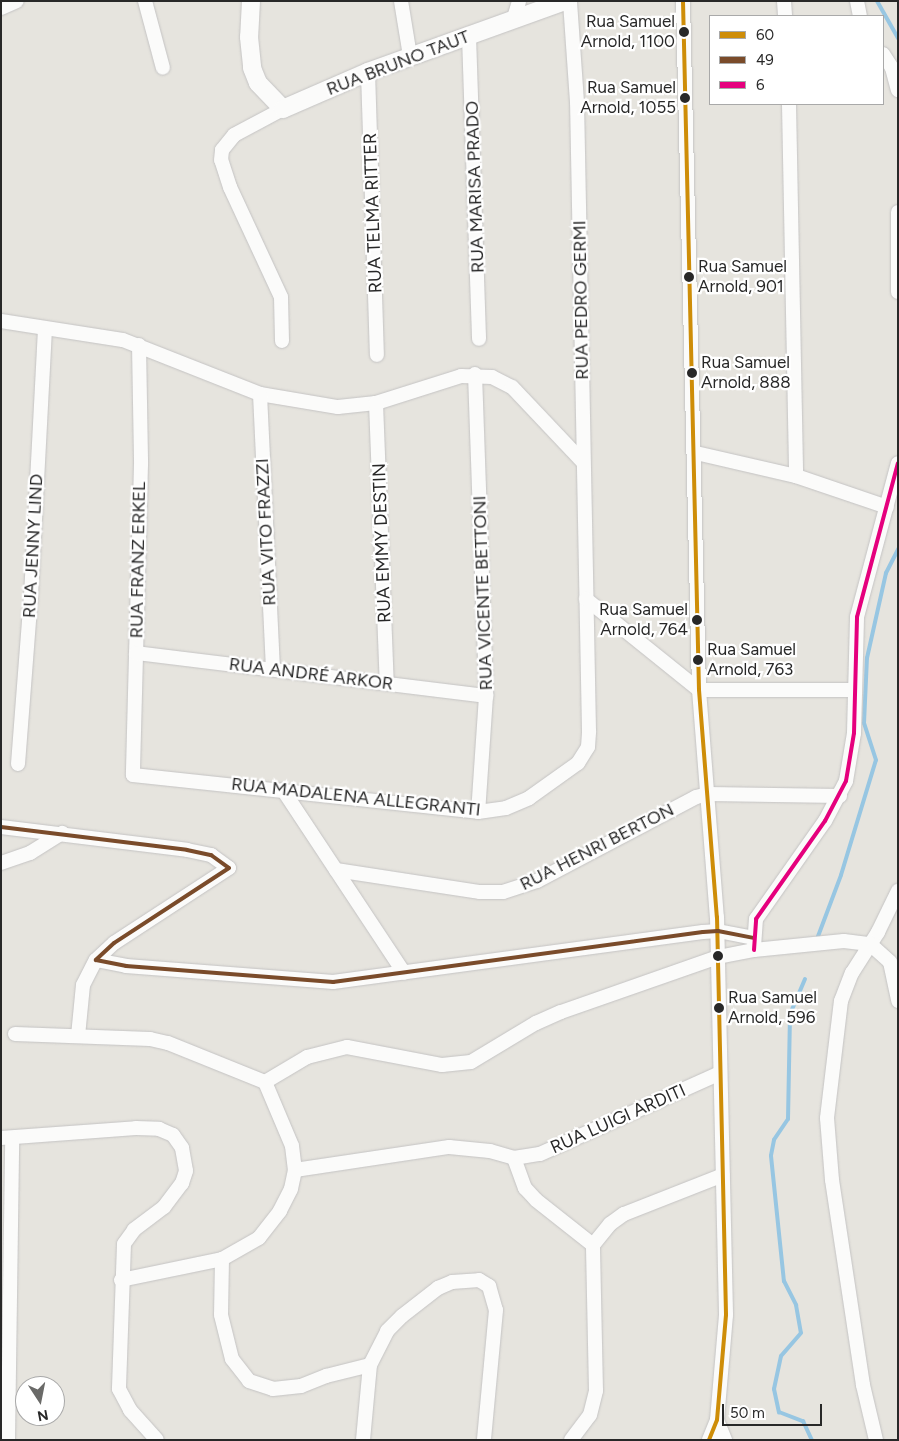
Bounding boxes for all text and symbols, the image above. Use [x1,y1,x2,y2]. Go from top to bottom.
place label: Rua Samuel Arnold, 1100 [581,12,675,52]
legend [709,15,884,105]
street label: RUA BRUNO TAUT [323,26,473,100]
text: 60 [756,26,774,44]
marker: Rua Samuel Arnold, 1100 [679,27,689,37]
text: 49 [756,51,774,69]
text: 6 [756,76,765,94]
place label: Rua Samuel Arnold, 1055 [580,78,676,118]
marker: Rua Samuel Arnold, 1055 [680,93,690,103]
street label: RUA MARISA PRADO [461,101,489,273]
street label: RUA TELMA RITTER [359,132,387,294]
street label: RUA PEDRO GERMI [569,220,593,380]
place label: Rua Samuel Arnold, 901 [698,257,787,297]
marker: Rua Samuel Arnold, 901 [684,272,694,282]
place label: Rua Samuel Arnold, 888 [701,353,791,393]
marker: Rua Samuel Arnold, 888 [687,368,697,378]
street label: RUA VITO FRAZZI [251,458,281,606]
street label: RUA EMMY DESTIN [368,463,396,623]
street label: RUA JENNY LIND [18,473,48,619]
street label: RUA FRANZ ERKEL [126,481,150,639]
street label: RUA VICENTE BETTONI [469,495,497,691]
place label: Rua Samuel Arnold, 764 [599,600,688,640]
marker: Rua Samuel Arnold, 764 [692,615,702,625]
place label: Rua Samuel Arnold, 763 [707,640,796,680]
street label: RUA ANDRÉ ARKOR [228,653,394,695]
marker: Rua Samuel Arnold, 763 [693,655,703,665]
street label: RUA MADALENA ALLEGRANTI [230,773,482,821]
street label: RUA HENRI BERTON [516,799,678,895]
unlabelled marker [713,951,723,961]
place label: Rua Samuel Arnold, 596 [728,988,817,1028]
marker: Rua Samuel Arnold, 596 [714,1003,724,1013]
street label: RUA LUIGI ARDITI [547,1079,689,1159]
north arrow [15,1376,65,1426]
scale bar [724,1394,824,1426]
text: 50 m [730,1404,765,1422]
text: N [36,1406,50,1425]

